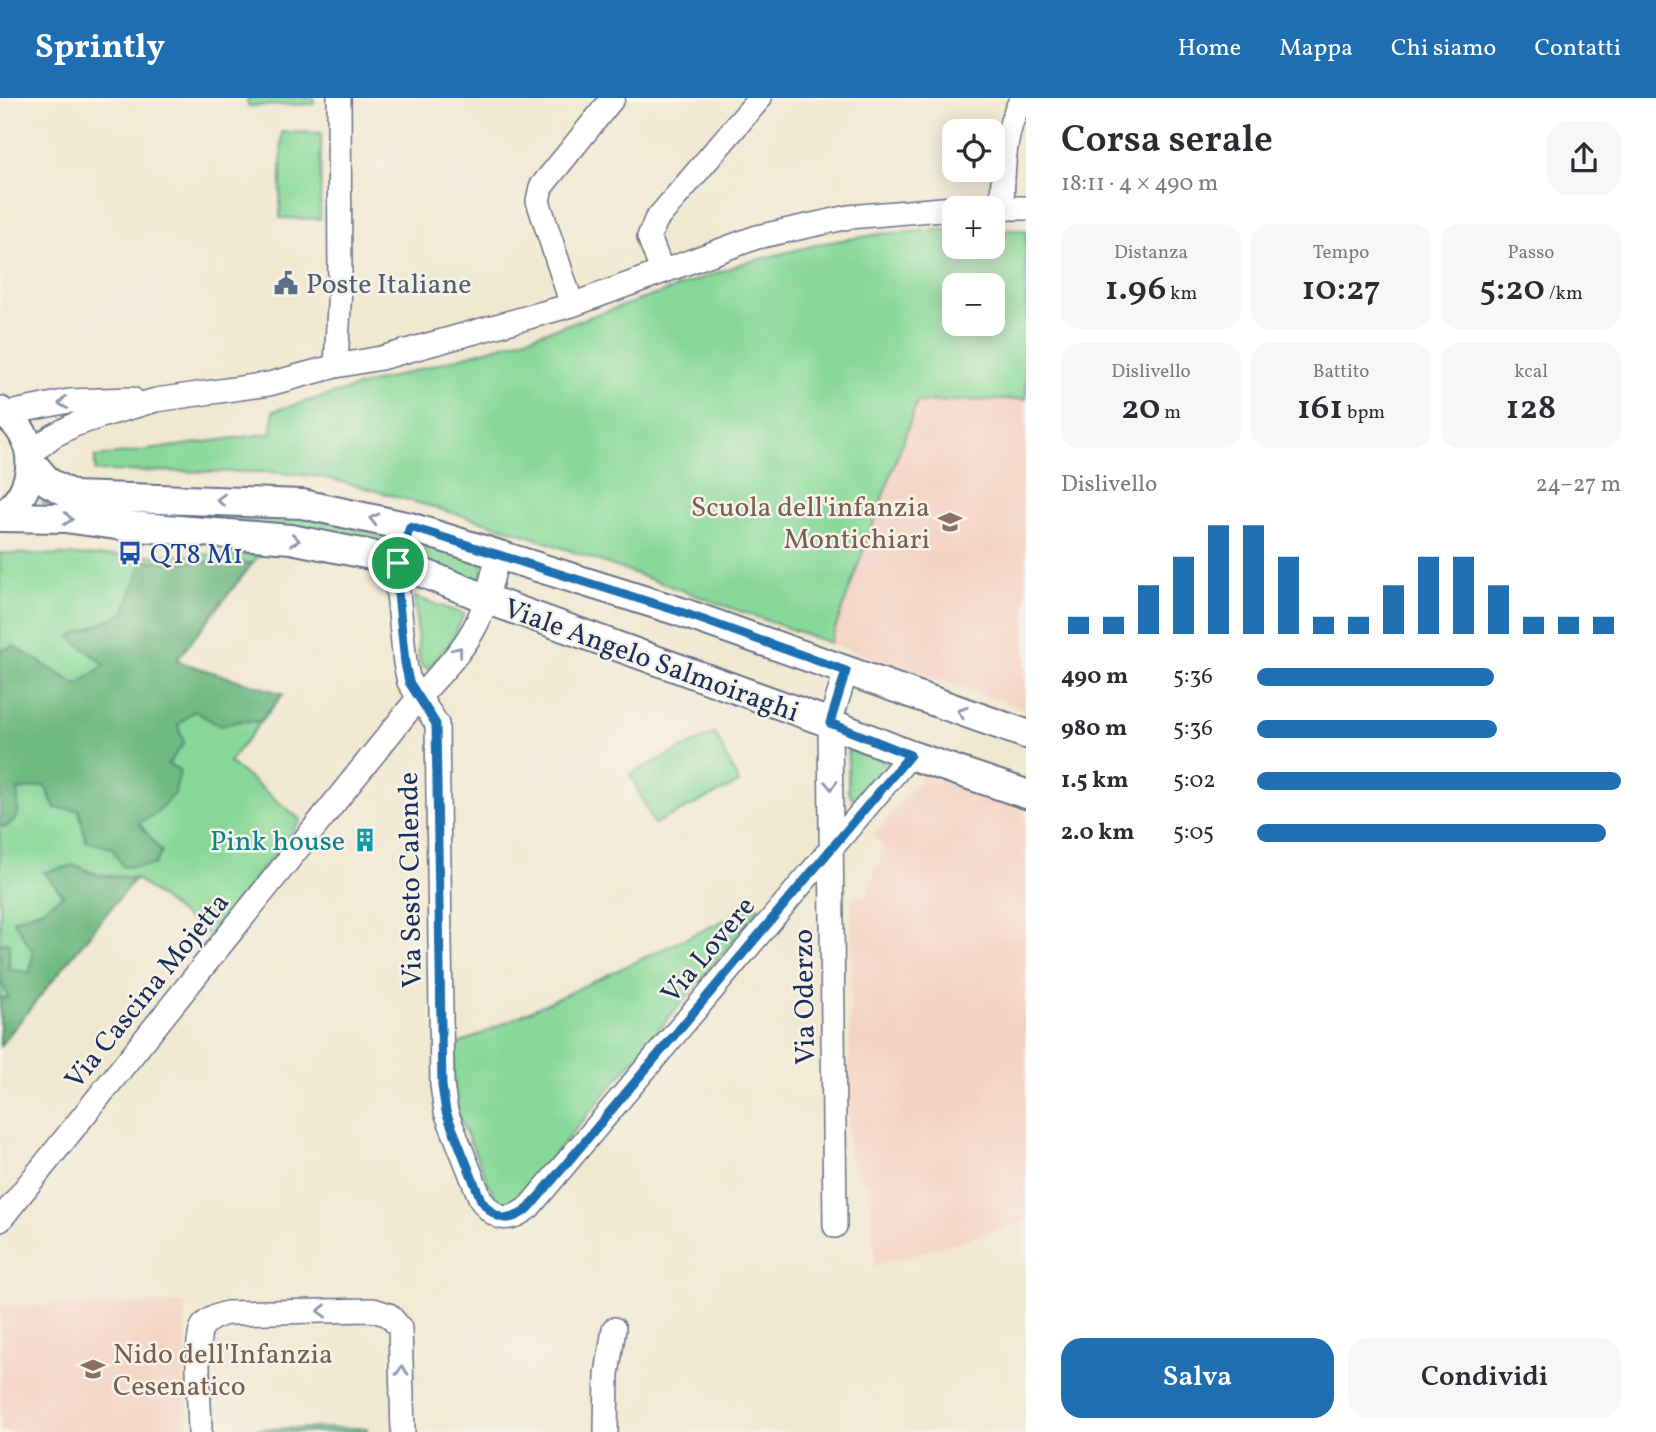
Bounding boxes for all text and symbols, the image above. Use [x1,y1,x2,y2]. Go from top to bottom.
text: Sprintly [35,26,165,72]
text: Home [1178,32,1241,66]
text: Mappa [1279,32,1353,66]
text: Chi siamo [1391,32,1496,66]
text: Contatti [1534,32,1621,66]
text: Corsa serale [1061,115,1273,168]
map controls [942,119,1005,336]
button: locate [942,119,1005,182]
button: share [1547,121,1621,195]
text: 18:11 · 4 × 490 m [1061,168,1218,200]
button: + [942,196,1005,259]
text: Distanza [1114,240,1188,266]
text: Tempo [1313,240,1369,266]
text: Passo [1508,240,1554,266]
place label: Poste Italiane [306,266,471,305]
text: 1.96 [1105,266,1166,314]
text: 10:27 [1301,266,1381,314]
text: 5:20 [1479,266,1545,314]
public building icon: Poste Italiane [272,269,300,297]
button: − [942,273,1005,336]
text: km [1166,281,1197,307]
text: /km [1545,281,1583,307]
text: Dislivello [1111,359,1191,385]
text: Battito [1313,359,1369,385]
text: kcal [1514,359,1548,385]
text: 20 [1121,385,1160,433]
text: 161 [1297,385,1343,433]
text: 128 [1506,385,1556,433]
one-way arrow [57,395,69,410]
text: m [1160,400,1181,426]
text: bpm [1343,400,1385,426]
text: Dislivello [1061,469,1157,501]
text: 24–27 m [1536,469,1621,501]
place label: Scuola dell'infanzia Montichiari [691,489,930,560]
one-way arrow [215,492,225,508]
school or university icon: Scuola dell'infanzia Montichiari [936,508,964,536]
one-way arrow [63,511,74,526]
one-way arrow [368,513,380,527]
one-way arrow [289,533,301,548]
pin [368,533,428,593]
place label: QT8 M1 [150,536,243,575]
bus stop icon: QT8 M1 [116,539,144,567]
icon: arrive [379,544,417,582]
street label: Viale Angelo Salmoiraghi [498,590,804,733]
one-way arrow [450,646,463,659]
text: 490 m [1061,661,1128,693]
text: 5:36 [1173,661,1213,693]
one-way arrow [956,706,968,720]
text: 980 m [1061,713,1127,745]
text: 5:36 [1173,713,1213,745]
text: 1.5 km [1061,765,1128,797]
text: 5:02 [1173,765,1216,797]
street label: Via Sesto Calende [390,772,433,988]
one-way arrow [823,780,839,790]
text: 2.0 km [1061,817,1134,849]
text: 5:05 [1173,817,1214,849]
place label: Pink house [210,823,345,862]
building icon: Pink house [351,826,379,854]
street label: Via Cascina Mojetta [57,885,239,1098]
street label: Via Lovere [653,889,765,1012]
street label: Via Oderzo [785,929,826,1065]
one-way arrow [316,1303,326,1319]
place label: Nido dell'Infanzia Cesenatico [113,1336,333,1407]
button: Salva [1061,1338,1334,1418]
button: Condividi [1348,1338,1621,1418]
school or university icon: Nido dell'Infanzia Cesenatico [79,1355,107,1383]
one-way arrow [394,1365,410,1376]

